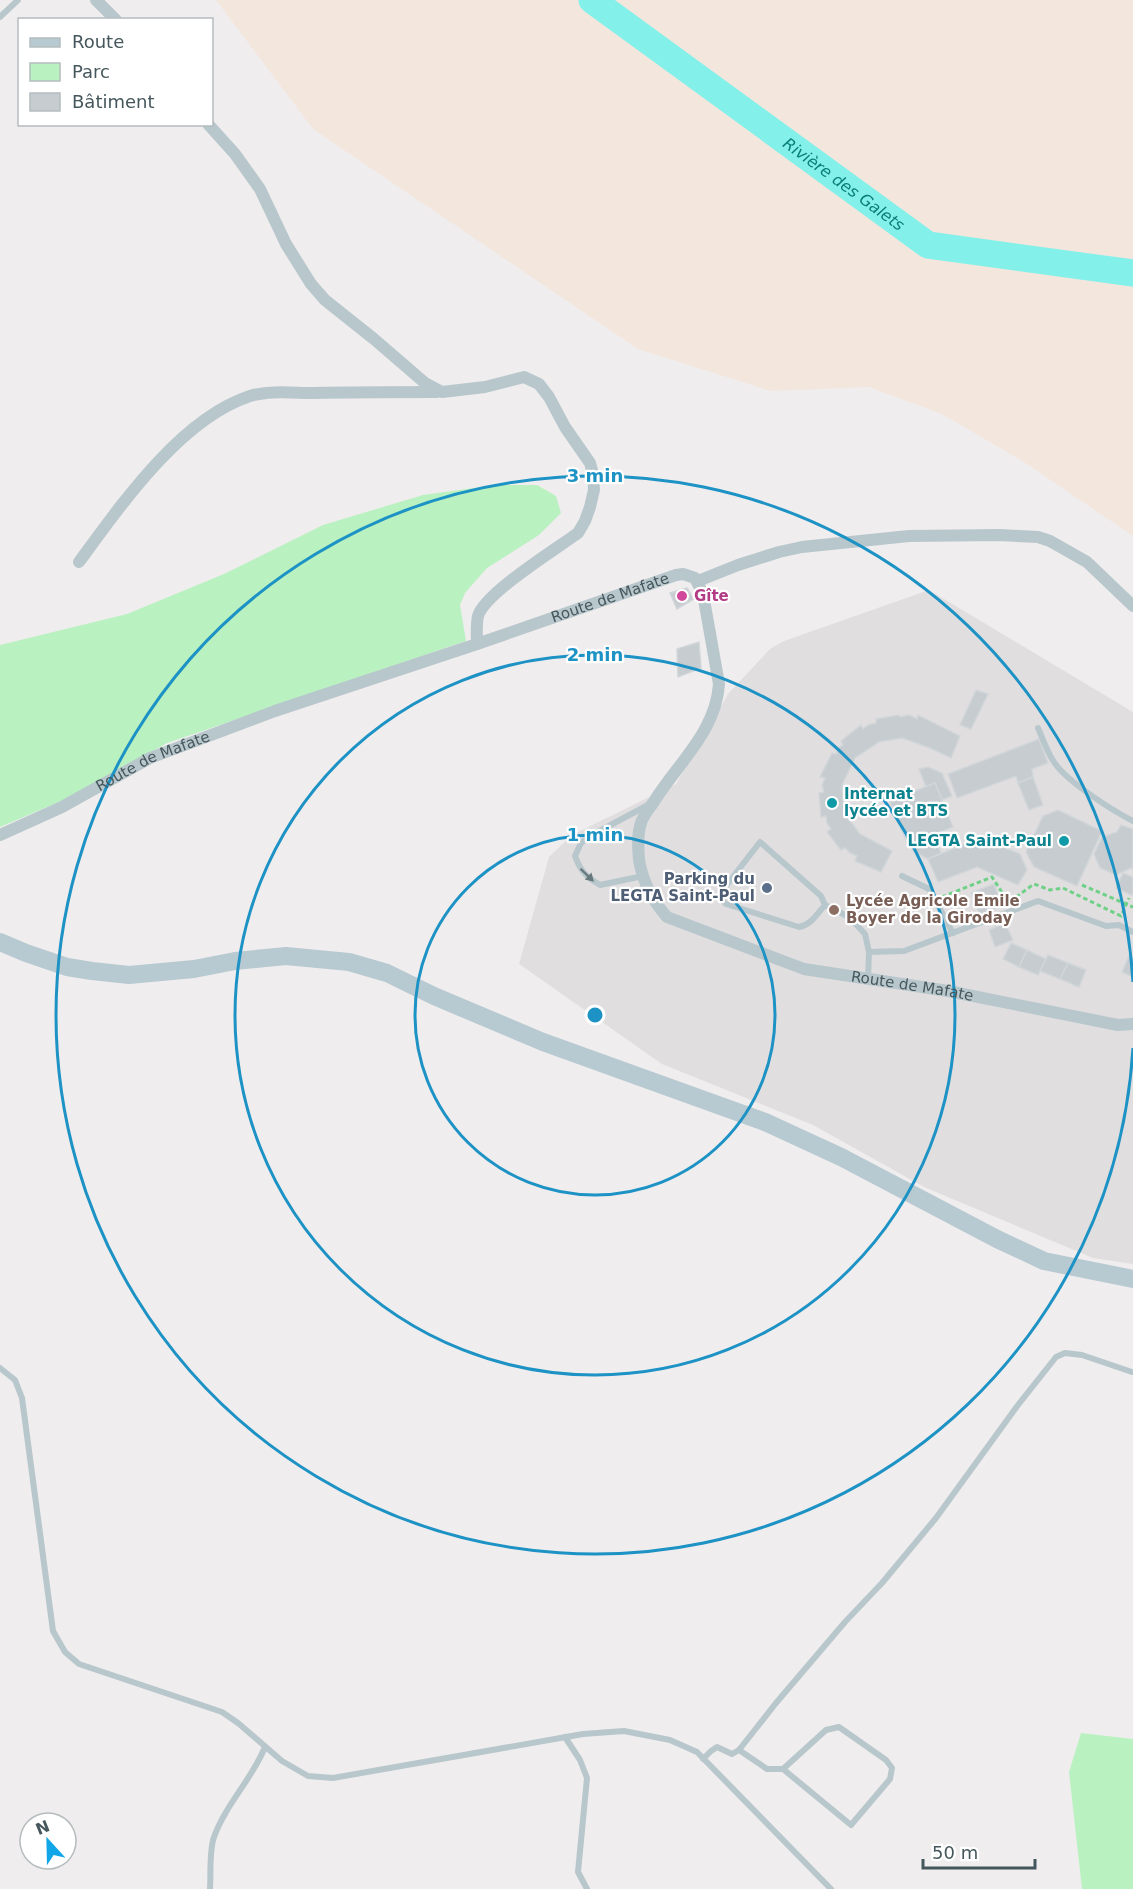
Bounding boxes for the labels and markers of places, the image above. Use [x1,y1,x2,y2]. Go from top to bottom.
place label: Gîte [694,587,729,605]
marker: Gîte [675,589,689,603]
place label: Internat lycée et BTS [844,785,948,820]
marker: Internat lycée et BTS [825,796,839,810]
place label: LEGTA Saint-Paul [908,832,1052,850]
marker: LEGTA Saint-Paul [1057,834,1071,848]
place label: Parking du LEGTA Saint-Paul [611,870,755,905]
marker: Parking du LEGTA Saint-Paul [760,881,774,895]
place label: Lycée Agricole Emile Boyer de la Giroday [846,892,1020,927]
marker: Lycée Agricole Emile Boyer de la Giroday [827,903,841,917]
centre of rings [585,1005,605,1025]

